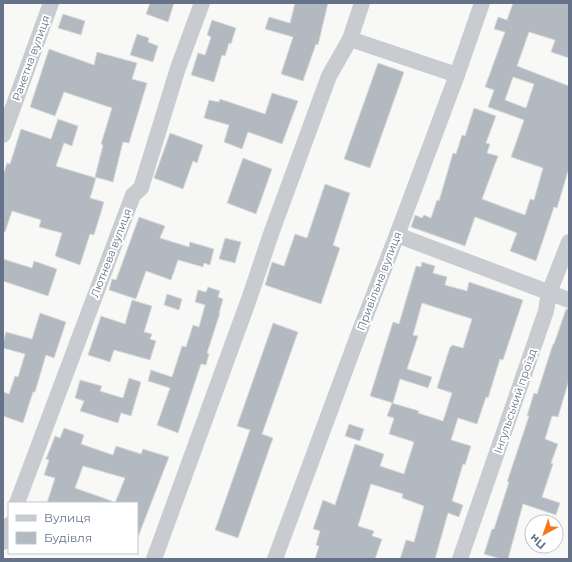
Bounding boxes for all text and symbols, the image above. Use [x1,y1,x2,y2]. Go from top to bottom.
street label: Ракетна вулиця [9,13,53,103]
street label: Лютнева вулиця [88,206,134,300]
street label: Привільна вулиця [354,229,404,333]
street label: Інгульський проїзд [491,347,539,455]
legend [8,502,138,554]
text: Вулиця [44,510,91,525]
north arrow [524,514,564,554]
text: Будівля [44,530,92,545]
text: Пн [527,531,548,552]

